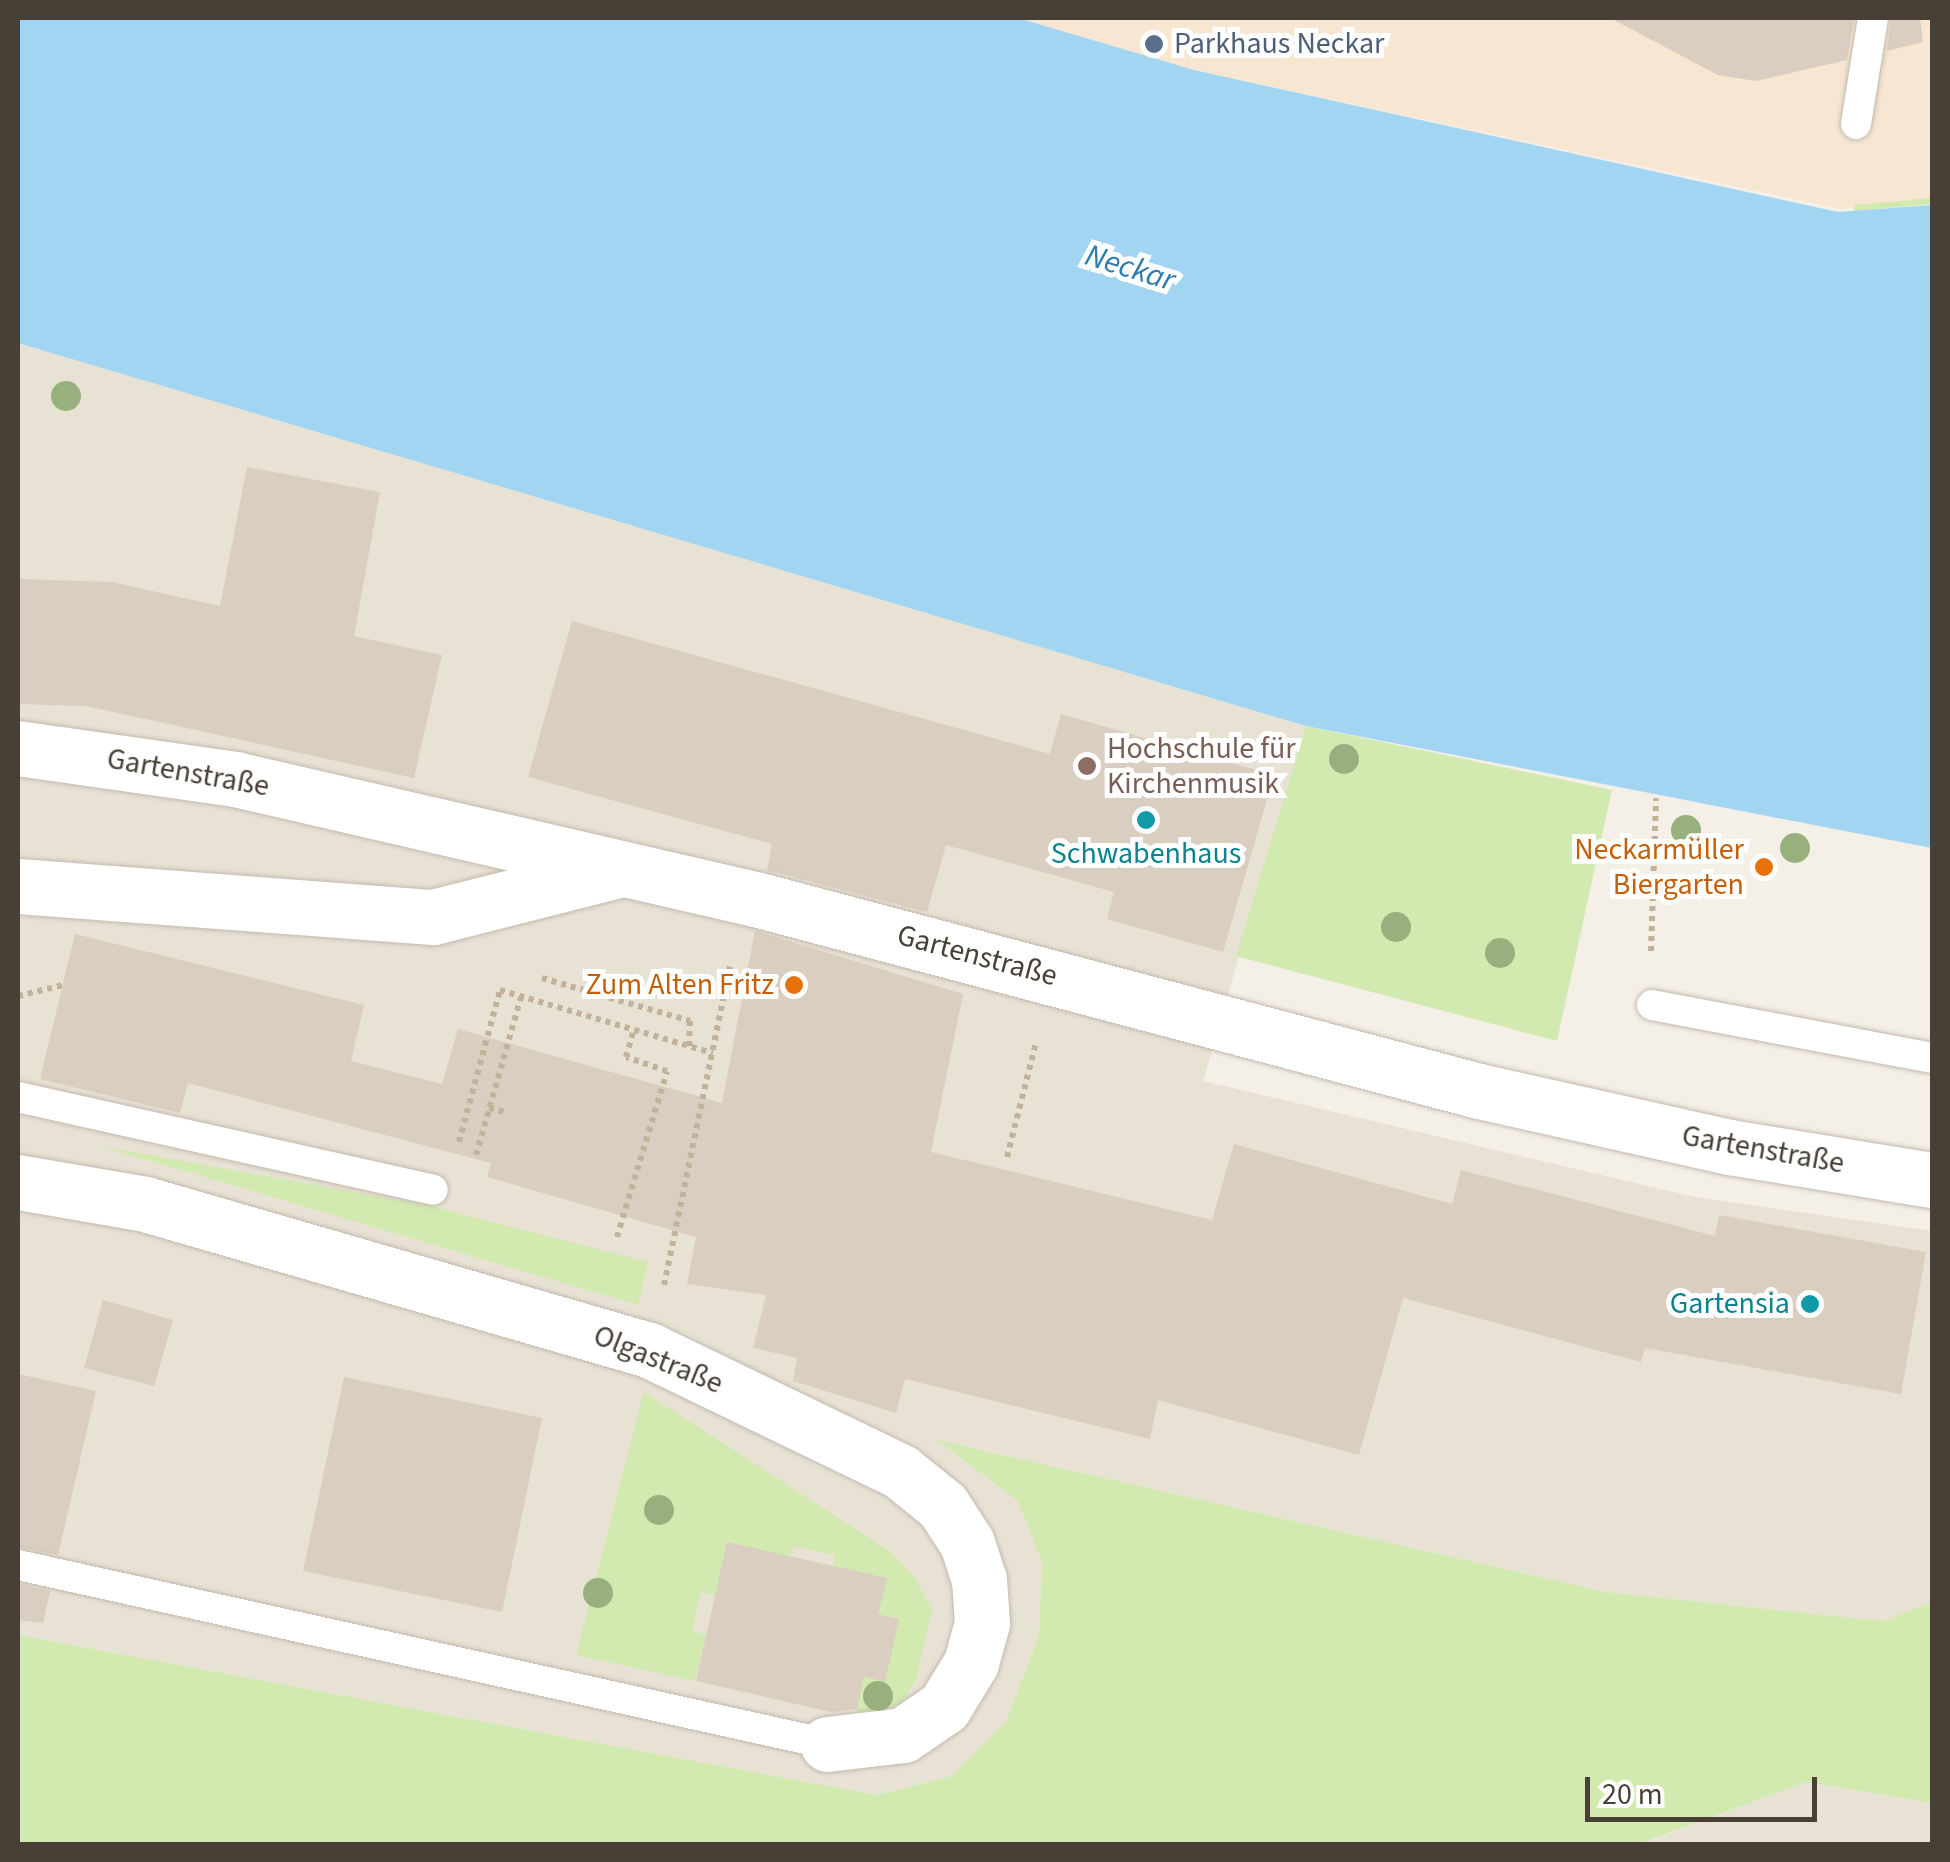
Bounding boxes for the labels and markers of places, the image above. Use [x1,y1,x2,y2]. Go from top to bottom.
place label: Parkhaus Neckar [1174,26,1384,62]
marker: Parkhaus Neckar [1143,33,1165,55]
place label: Hochschule für Kirchenmusik [1107,731,1296,802]
marker: Hochschule für Kirchenmusik [1076,755,1098,777]
marker: Schwabenhaus [1135,809,1157,831]
place label: Neckarmüller Biergarten [1574,832,1744,902]
place label: Schwabenhaus [1051,836,1241,872]
marker: Neckarmüller Biergarten [1753,856,1775,878]
place label: Zum Alten Fritz [585,967,774,1003]
marker: Zum Alten Fritz [783,974,805,996]
place label: Gartensia [1670,1286,1790,1322]
marker: Gartensia [1799,1293,1821,1315]

